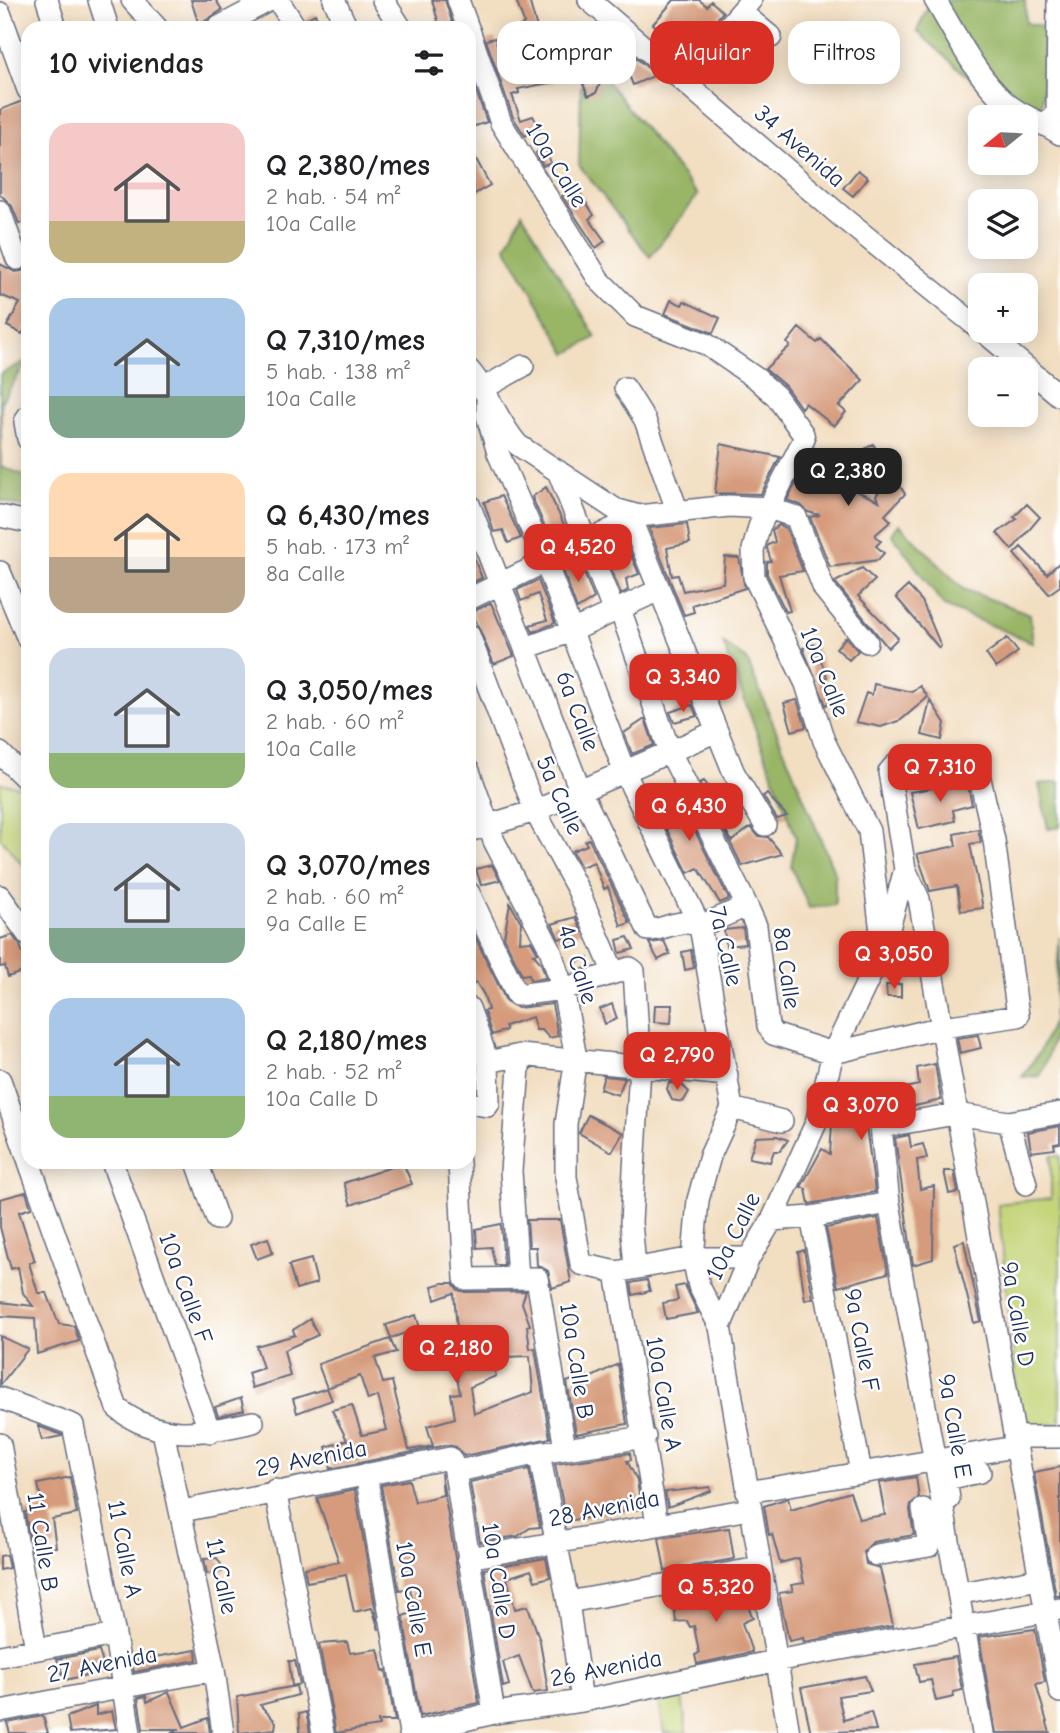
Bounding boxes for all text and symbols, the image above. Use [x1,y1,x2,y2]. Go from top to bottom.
chip: Comprar [497,21,636,84]
chip: Alquilar [650,21,774,84]
chip: Filtros [788,21,900,84]
icon: filters [410,44,448,82]
text: 10 viviendas [49,46,203,81]
street label: 34 Avenida [749,99,851,193]
north arrow [968,105,1038,175]
map controls [968,105,1038,427]
street label: 10a Calle [520,118,594,212]
text: Q 2,380/mes [266,148,430,183]
icon: home [105,151,189,235]
text: 2 hab. · 54 m² [266,183,401,210]
button: layers [968,189,1038,259]
text: 10a Calle [266,210,356,237]
button: + [968,273,1038,343]
text: Q 7,310/mes [266,323,425,358]
icon: home [105,326,189,410]
button: − [968,357,1038,427]
text: 5 hab. · 138 m² [266,358,410,385]
text: 10a Calle [266,385,356,412]
pin: Q 2,380 [783,448,913,508]
text: Q 2,380 [810,457,886,484]
text: Q 6,430/mes [266,498,429,533]
icon: home [105,501,189,585]
pin: Q 4,520 [513,524,643,584]
text: 5 hab. · 173 m² [266,533,409,560]
text: Q 4,520 [540,533,616,560]
text: 8a Calle [266,560,345,587]
street label: 10a Calle [794,623,856,721]
pin: Q 3,340 [618,654,748,714]
text: Q 3,340 [645,663,721,690]
street label: 6a Calle [550,667,606,755]
text: Q 3,050/mes [266,673,433,708]
icon: home [105,676,189,760]
text: 2 hab. · 60 m² [266,708,403,735]
text: 10a Calle [266,735,356,762]
pin: Q 7,310 [875,744,1005,804]
street label: 5a Calle [530,751,590,839]
text: Q 7,310 [904,753,976,780]
pin: Q 6,430 [624,784,754,843]
text: Q 6,430 [651,792,727,819]
text: Q 3,070/mes [266,848,430,883]
icon: home [105,851,189,935]
text: 2 hab. · 60 m² [266,883,403,910]
street label: 7a Calle [703,903,749,989]
text: 9a Calle E [266,910,367,937]
street label: 4a Calle [552,921,604,1007]
street label: 8a Calle [767,925,807,1011]
pin: Q 3,050 [829,932,959,991]
text: Q 3,050 [855,940,933,967]
text: Q 2,180/mes [266,1023,427,1058]
icon: home [105,1026,189,1110]
pin: Q 2,790 [612,1032,742,1092]
text: Q 2,790 [639,1041,715,1068]
text: 2 hab. · 52 m² [266,1058,402,1085]
pin: Q 3,070 [796,1082,926,1142]
text: 10a Calle D [266,1085,378,1112]
text: Q 3,070 [823,1091,899,1118]
street label: 10a Calle [700,1188,766,1284]
street label: 10a Calle F [153,1229,219,1347]
street label: 9a Calle D [995,1259,1041,1369]
street label: 9a Calle F [838,1286,886,1394]
street label: 10a Calle B [554,1301,600,1421]
pin: Q 2,180 [391,1326,521,1385]
text: Q 2,180 [419,1334,493,1361]
street label: 10a Calle A [640,1334,688,1454]
street label: 9a Calle E [932,1372,978,1480]
street label: 29 Avenida [253,1434,369,1482]
street label: 28 Avenida [546,1484,662,1532]
street label: 11 Calle B [21,1491,65,1593]
street label: 11 Calle A [102,1498,148,1600]
street label: 10a Calle D [476,1521,522,1641]
street label: 11 Calle [200,1536,244,1616]
street label: 10a Calle E [390,1539,438,1659]
pin: Q 5,320 [651,1564,781,1624]
text: Q 5,320 [678,1573,754,1600]
street label: 27 Avenida [45,1640,159,1688]
street label: 26 Avenida [548,1643,664,1693]

